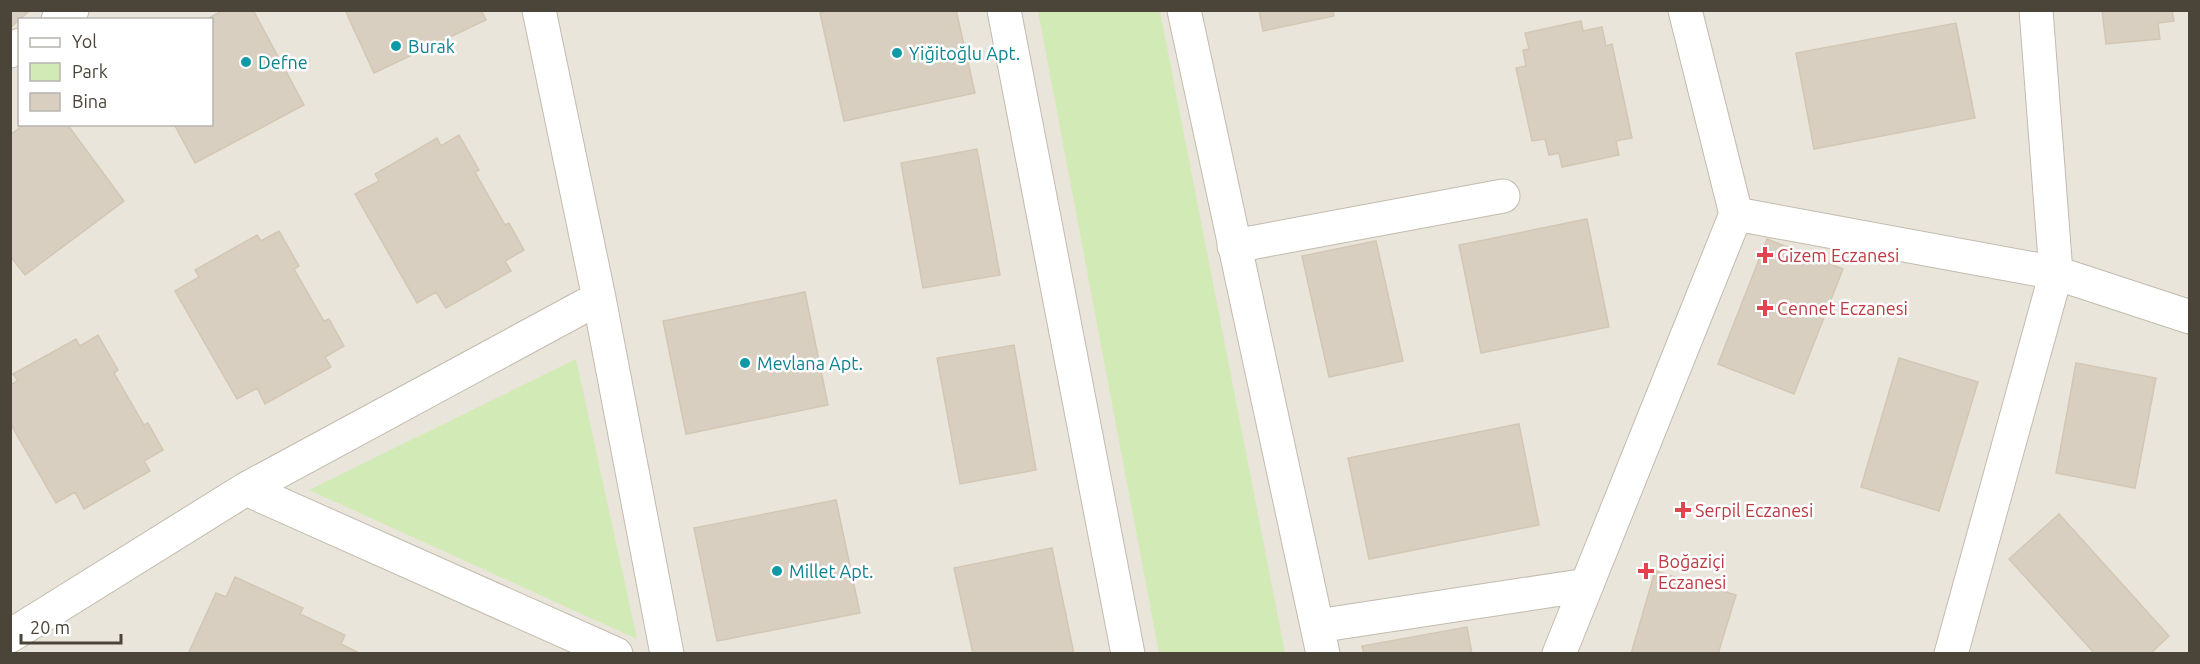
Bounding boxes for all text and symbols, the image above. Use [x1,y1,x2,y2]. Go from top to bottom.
legend [18,18,213,126]
text: Yol [72,31,97,51]
place label: Burak [408,36,455,56]
marker: Burak [389,39,403,53]
place label: Yiğitoğlu Apt. [909,43,1020,63]
marker: Yiğitoğlu Apt. [890,46,904,60]
place label: Defne [258,52,308,72]
marker: Defne [239,55,253,69]
text: Park [72,61,108,81]
text: Bina [72,91,107,111]
place label: Gizem Eczanesi [1777,245,1899,265]
marker: Gizem Eczanesi [1758,248,1772,262]
place label: Cennet Eczanesi [1777,298,1908,318]
marker: Cennet Eczanesi [1758,301,1772,315]
place label: Mevlana Apt. [757,353,863,373]
marker: Mevlana Apt. [738,356,752,370]
place label: Serpil Eczanesi [1695,500,1813,520]
marker: Serpil Eczanesi [1676,503,1690,517]
place label: Boğaziçi Eczanesi [1658,551,1726,592]
place label: Millet Apt. [789,561,874,581]
marker: Millet Apt. [770,564,784,578]
marker: Boğaziçi Eczanesi [1639,564,1653,578]
scale bar [21,607,122,645]
text: 20 m [30,617,70,637]

